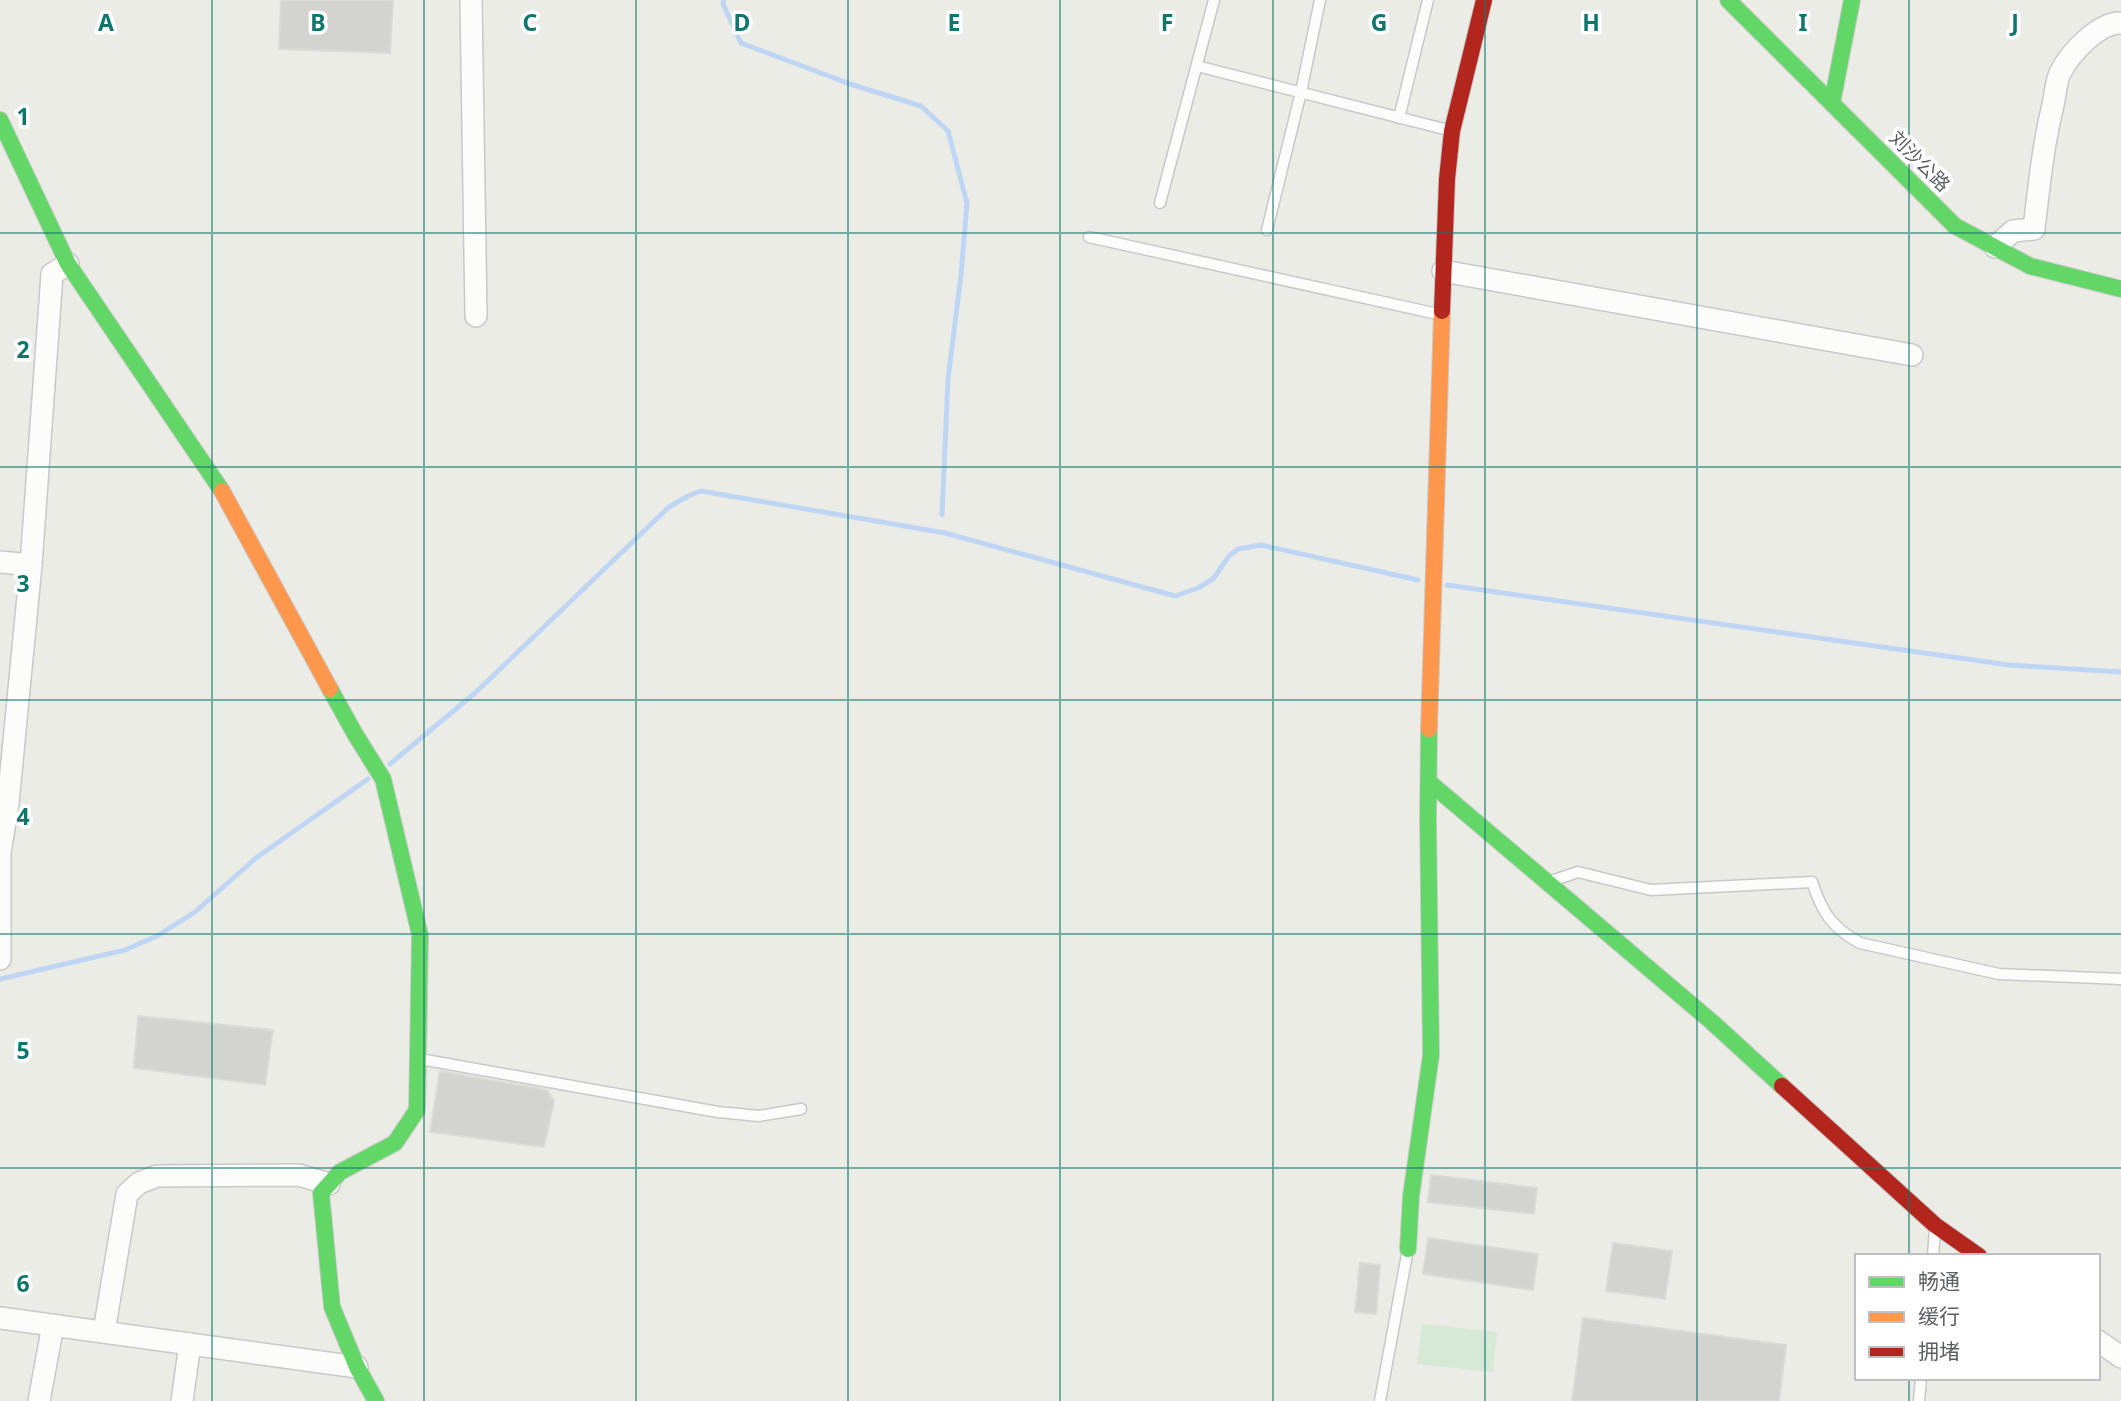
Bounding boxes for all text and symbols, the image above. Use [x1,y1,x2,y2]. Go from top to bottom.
text: A [98,6,114,38]
text: B [310,6,326,38]
text: C [523,6,538,38]
text: D [734,6,750,38]
text: E [948,6,960,38]
text: F [1161,6,1173,38]
text: G [1371,6,1387,38]
text: H [1582,6,1600,38]
text: I [1799,6,1808,38]
text: J [2009,6,2019,38]
text: 1 [16,100,30,132]
street label: 刘沙公路 [1884,125,1956,197]
text: 2 [16,333,30,365]
text: 3 [16,567,30,599]
text: 4 [16,800,30,832]
text: 5 [16,1034,30,1066]
legend [1855,1254,2100,1380]
text: 6 [16,1267,30,1299]
text: 畅通 [1918,1267,1960,1295]
text: 缓行 [1918,1302,1960,1330]
text: 拥堵 [1918,1337,1960,1365]

